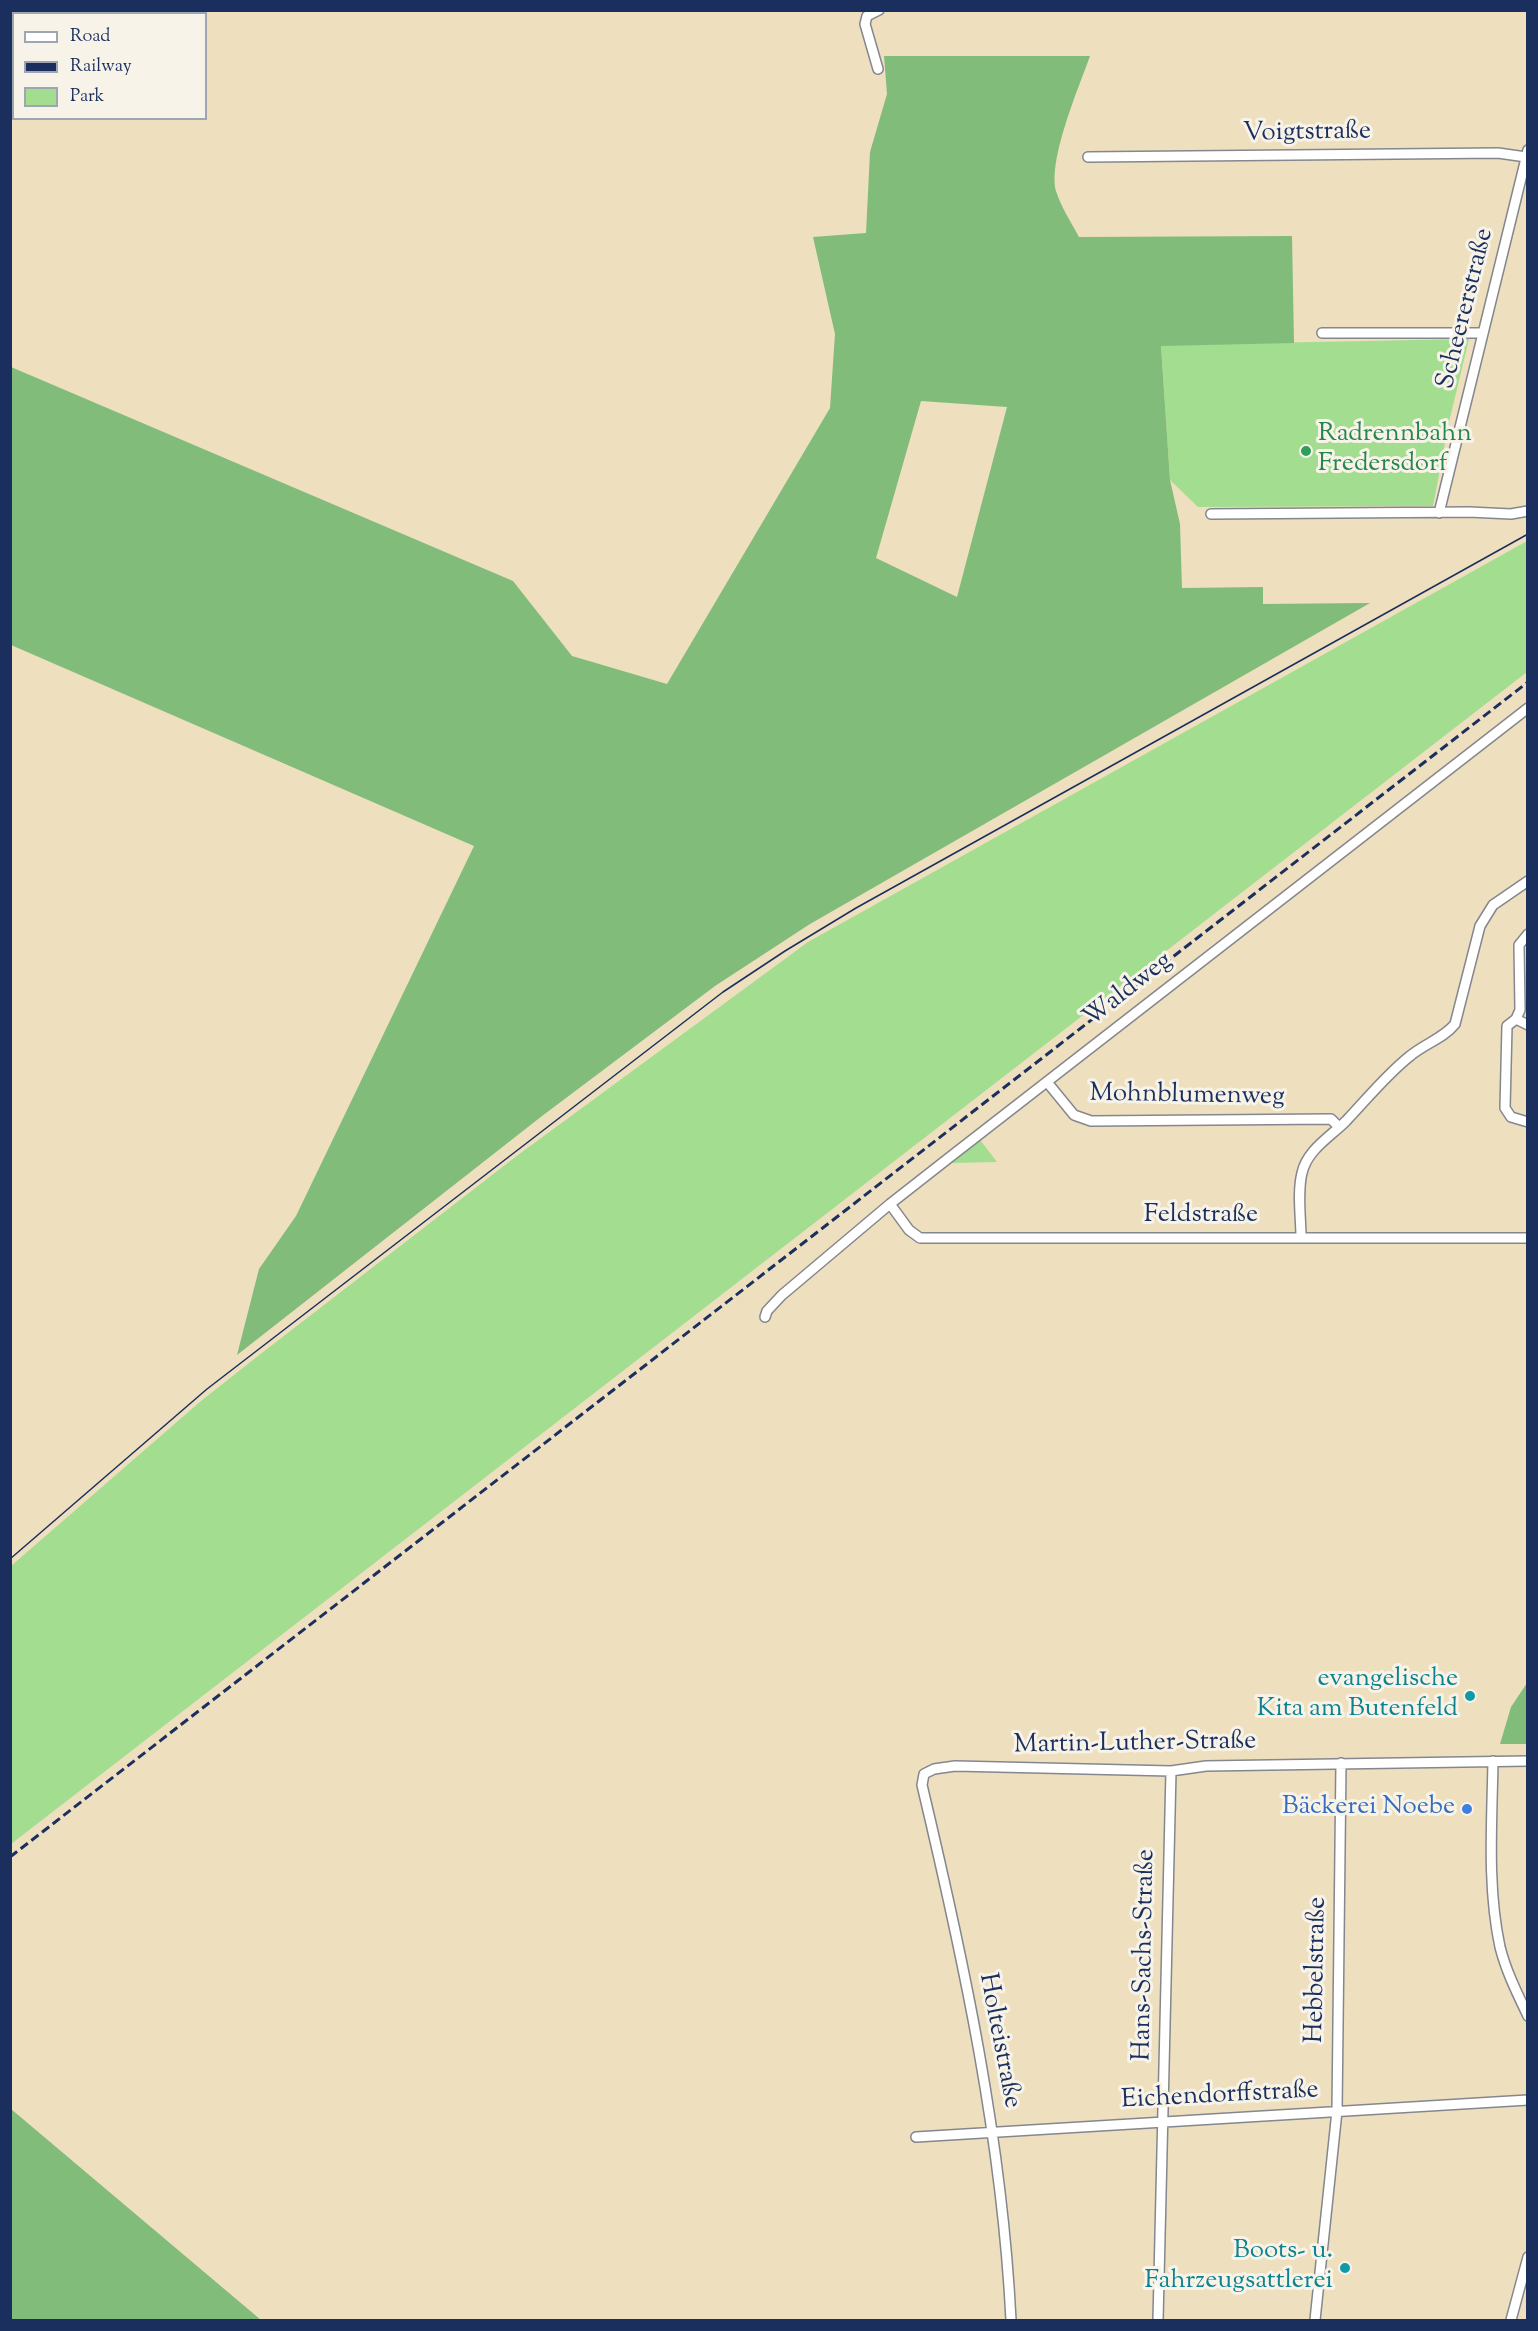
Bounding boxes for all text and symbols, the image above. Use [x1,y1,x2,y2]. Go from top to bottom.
legend [12,12,207,120]
text: Road [70,24,110,50]
text: Railway [70,54,132,80]
text: Park [70,84,104,110]
street label: Voigtstraße [1243,117,1371,151]
street label: Scheererstraße [1432,225,1502,393]
place label: Radrennbahn Fredersdorf [1318,420,1472,482]
marker: Radrennbahn Fredersdorf [1299,444,1313,458]
street label: Waldweg [1078,947,1180,1035]
street label: Mohnblumenweg [1089,1080,1285,1114]
street label: Feldstraße [1144,1201,1258,1233]
place label: evangelische Kita am Butenfeld [1257,1665,1458,1726]
marker: evangelische Kita am Butenfeld [1463,1689,1477,1703]
street label: Martin-Luther-Straße [1013,1727,1257,1763]
place label: Bäckerei Noebe [1282,1793,1455,1825]
marker: Bäckerei Noebe [1460,1802,1474,1816]
street label: Hans-Sachs-Straße [1129,1849,1163,2061]
street label: Hebbelstraße [1301,1896,1335,2044]
street label: Holteistraße [970,1971,1026,2111]
street label: Eichendorffstraße [1120,2076,1320,2118]
place label: Boots- u. Fahrzeugsattlerei [1145,2237,1333,2298]
marker: Boots- u. Fahrzeugsattlerei [1338,2261,1352,2275]

